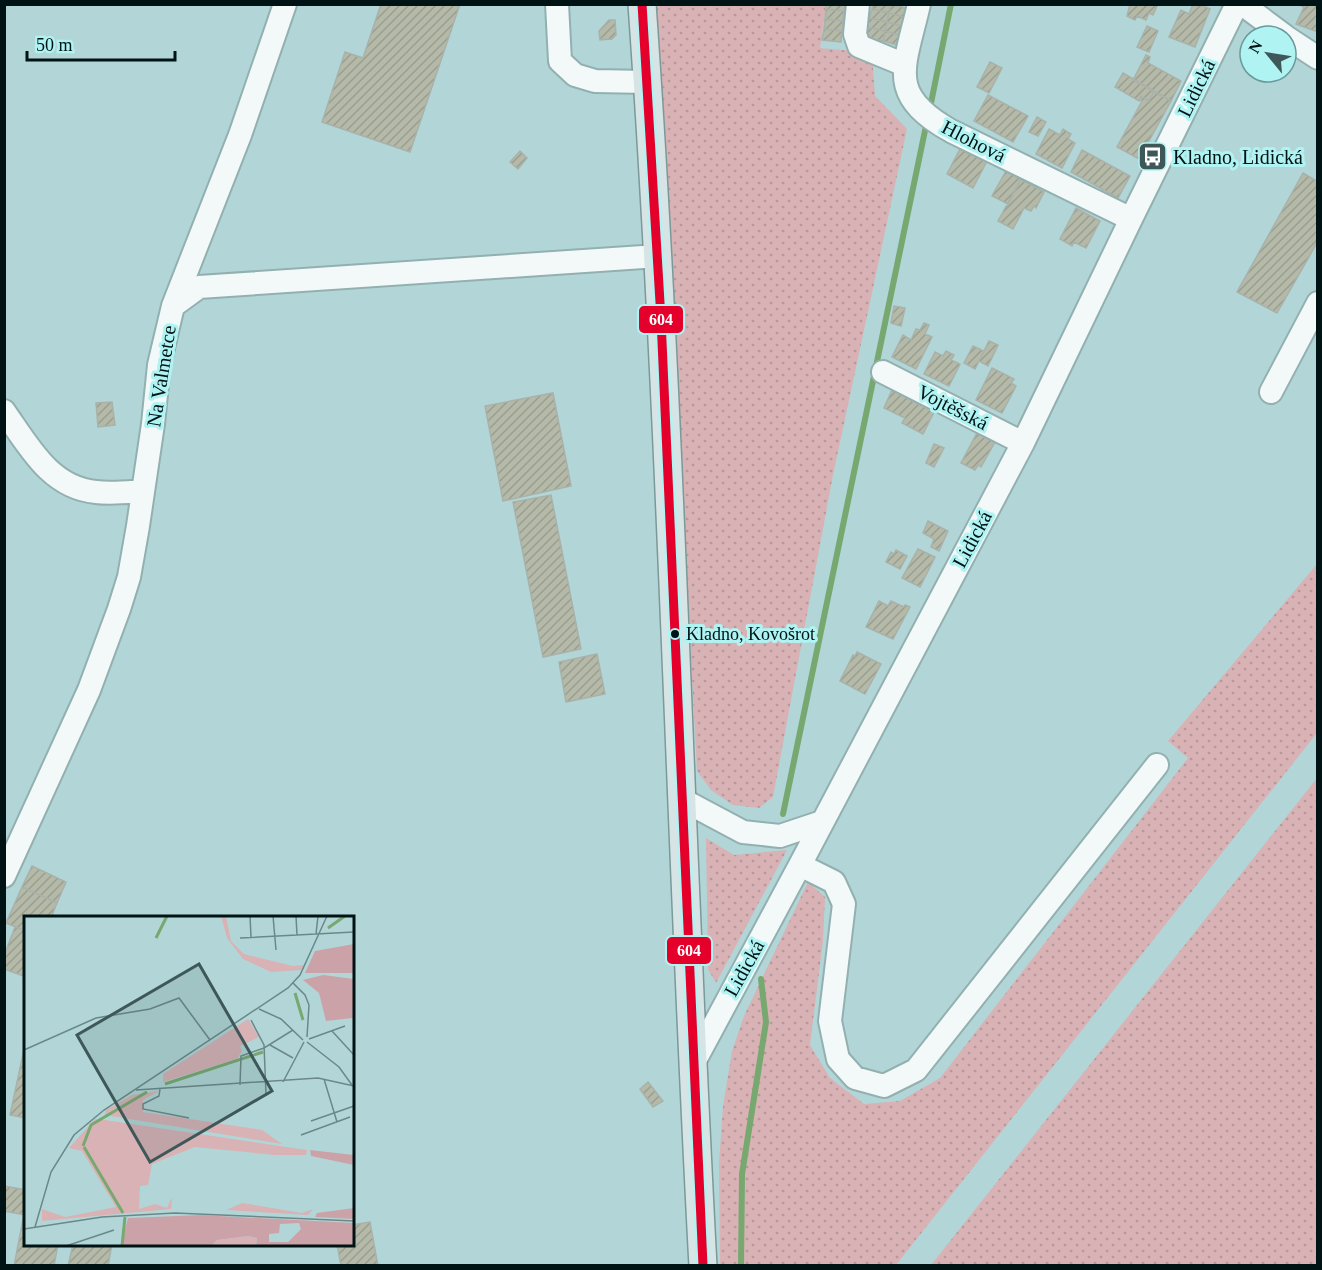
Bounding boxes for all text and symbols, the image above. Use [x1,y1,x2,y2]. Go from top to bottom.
scale bar [27,24,176,62]
north arrow [1238,24,1298,84]
text: 50 m [36,35,73,55]
text: N [1245,37,1266,56]
street label: Lidická [1173,56,1219,120]
street label: Hlohová [938,116,1010,166]
bus stop icon: Kladno, Lidická [1136,141,1168,173]
place label: Kladno, Lidická [1173,146,1303,168]
line badge: 604 [638,305,684,334]
text: 604 [649,311,673,328]
street label: Na Valmetce [142,324,180,428]
street label: Vojtěšská [914,380,992,435]
street label: Lidická [948,507,996,571]
place label: Kladno, Kovošrot [686,624,815,644]
marker: Kladno, Kovošrot [669,628,681,640]
inset map [24,916,354,1246]
line badge: 604 [666,936,712,965]
street label: Lidická [720,936,768,1000]
text: 604 [677,942,701,959]

